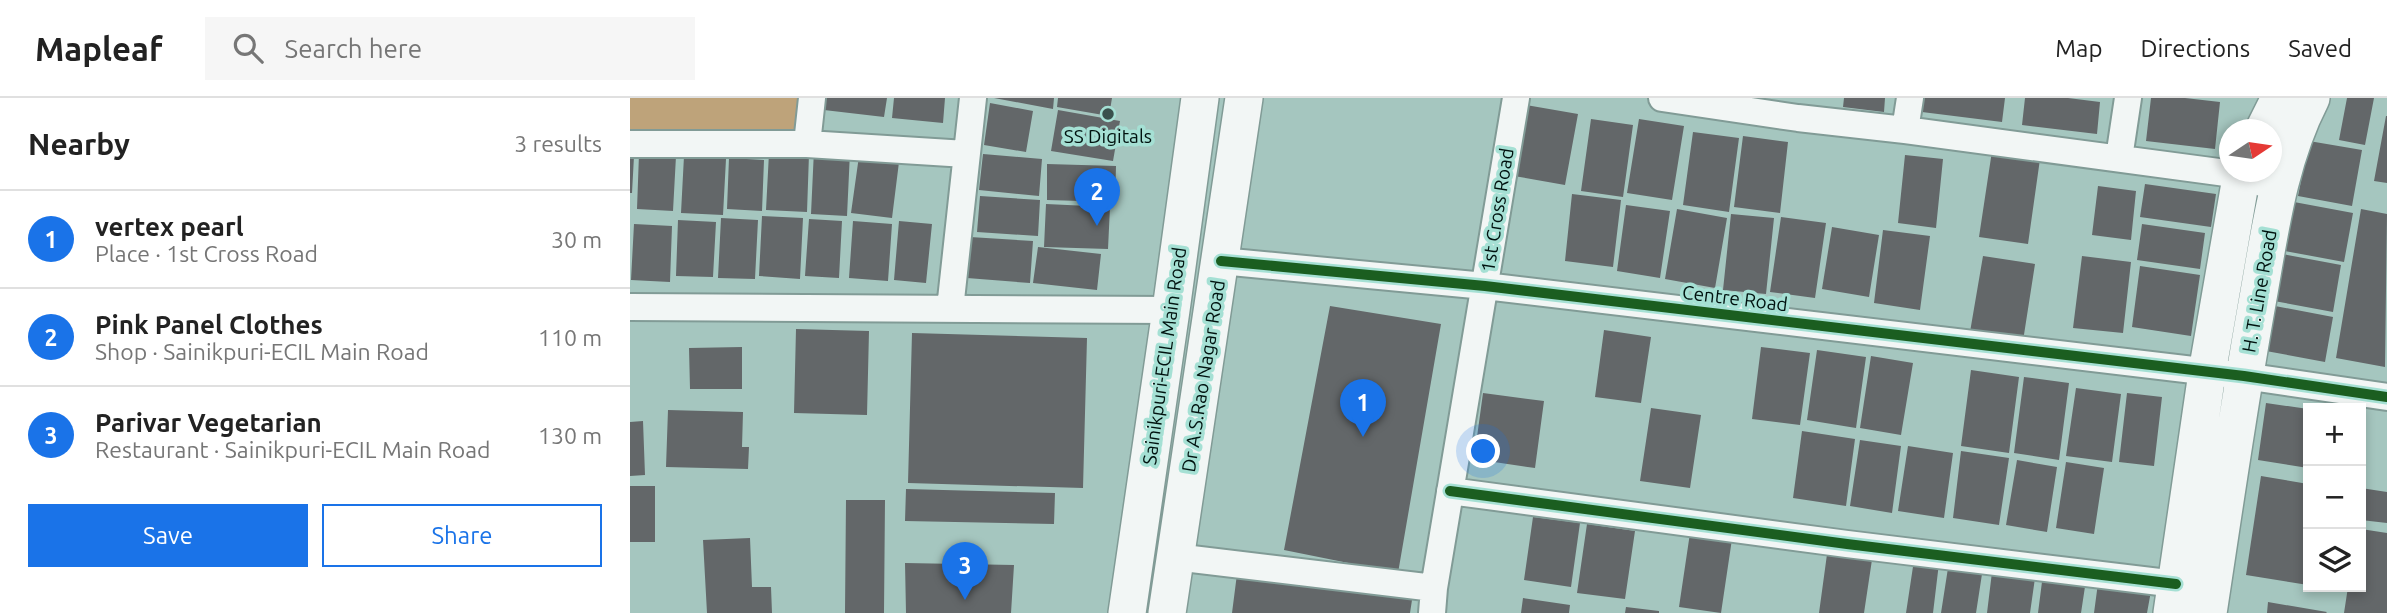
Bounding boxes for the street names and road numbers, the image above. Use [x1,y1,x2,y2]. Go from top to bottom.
street label: 1st Cross Road [1476,146,1518,274]
street label: H. T. Line Road [2237,228,2281,354]
street label: Sainikpuri-ECIL Main Road [1138,246,1190,466]
street label: Dr A.S.Rao Nagar Road [1177,278,1229,474]
street label: Centre Road [1681,281,1789,315]

